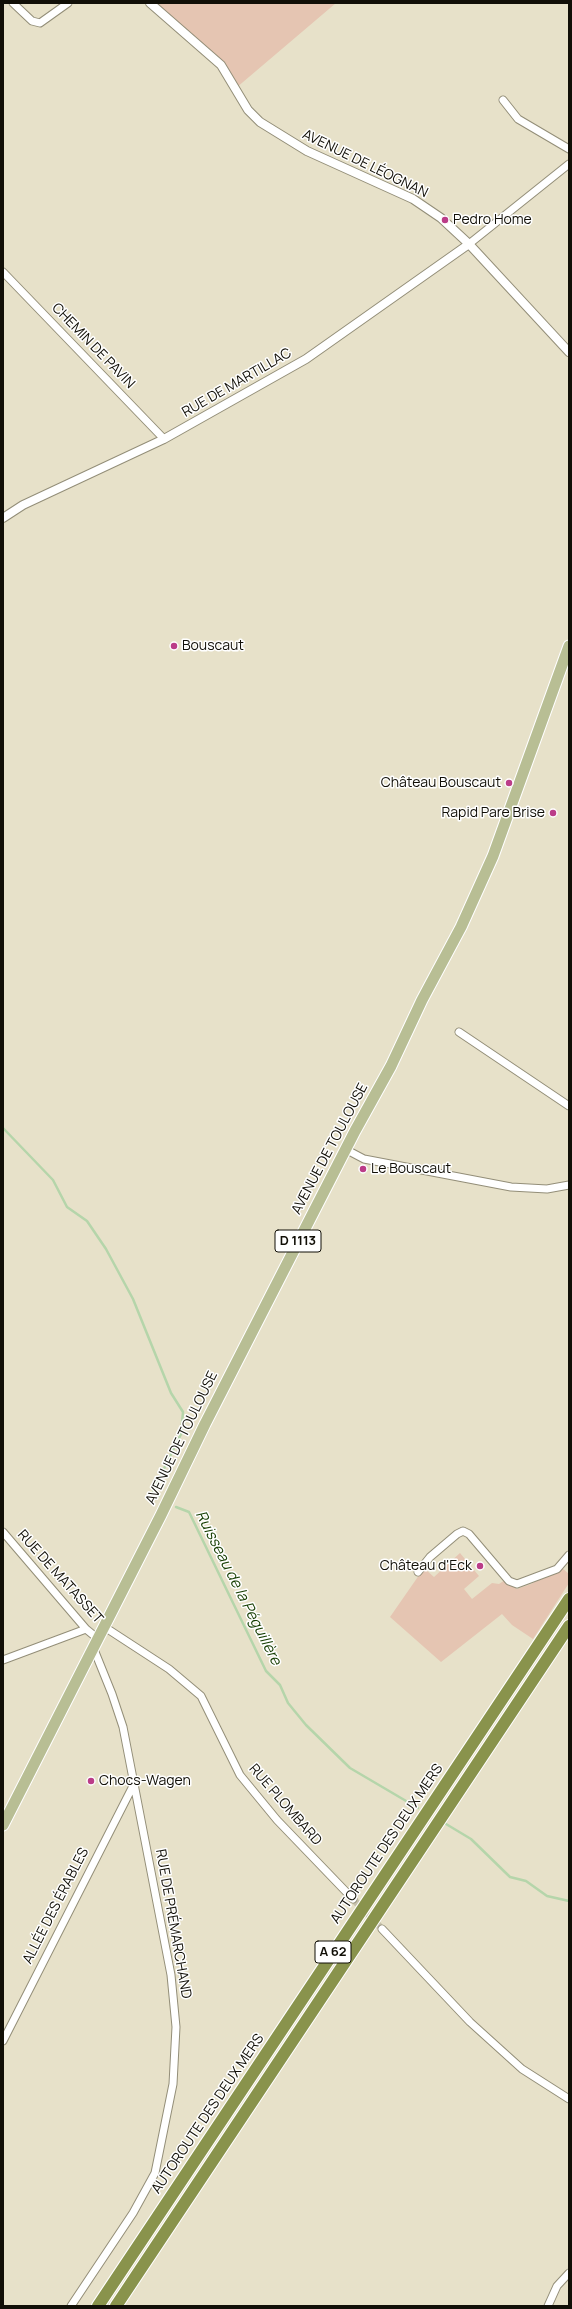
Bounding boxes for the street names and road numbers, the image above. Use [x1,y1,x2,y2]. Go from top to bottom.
street label: AVENUE DE LÉOGNAN [300,126,430,202]
street label: CHEMIN DE PAVIN [48,300,138,392]
street label: RUE DE MARTILLAC [179,345,295,421]
street label: AVENUE DE TOULOUSE [288,1081,372,1217]
road number: D 1113 [275,1230,321,1252]
street label: AVENUE DE TOULOUSE [142,1369,222,1507]
street label: RUE DE MATASSET [14,1527,106,1627]
street label: RUE PLOMBARD [245,1761,325,1849]
street label: AUTOROUTE DES DEUX MERS [327,1761,447,1927]
street label: ALLÉE DES ÉRABLES [19,1845,93,1967]
street label: RUE DE PRÉMARCHAND [152,1848,194,2000]
road number: A 62 [315,1941,351,1963]
street label: AUTOROUTE DES DEUX MERS [148,2031,268,2197]

